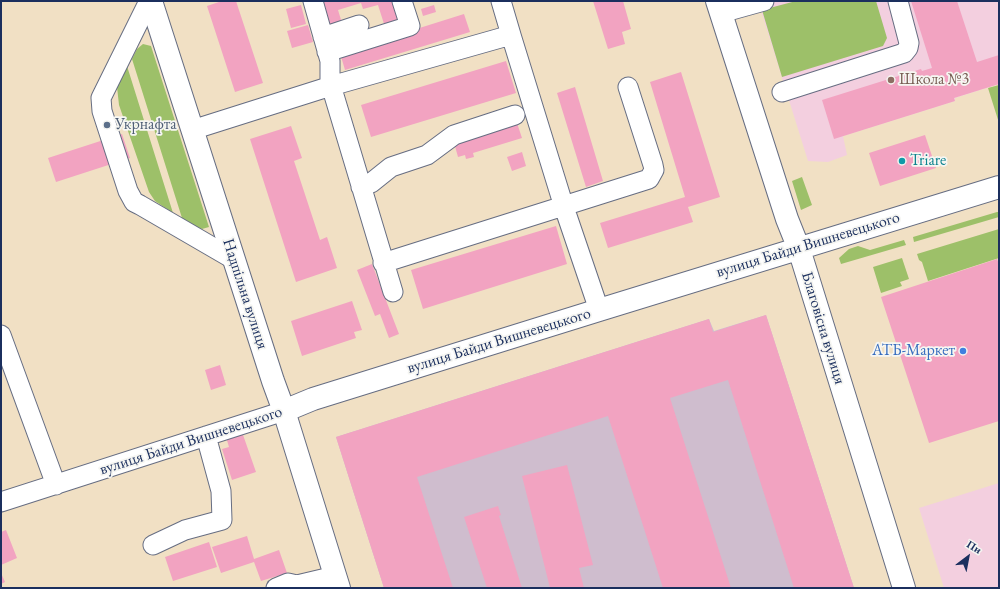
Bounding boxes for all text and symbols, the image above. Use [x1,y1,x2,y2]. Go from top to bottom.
place label: Школа №3 [899,70,969,90]
marker: Школа №3 [886,75,896,85]
place label: Укрнафта [115,115,177,135]
marker: Укрнафта [102,120,112,130]
place label: Triare [910,151,946,171]
marker: Triare [897,156,907,166]
street label: вулиця Байди Вишневецького [714,208,902,282]
street label: Надпільна вулиця [218,236,272,352]
street label: Благовісна вулиця [797,269,849,387]
street label: вулиця Байди Вишневецького [405,304,593,378]
place label: АТБ-Маркет [872,341,955,361]
marker: АТБ-Маркет [958,346,968,356]
street label: вулиця Байди Вишневецького [97,402,285,480]
north arrow [948,537,988,577]
text: Пн [964,537,984,557]

